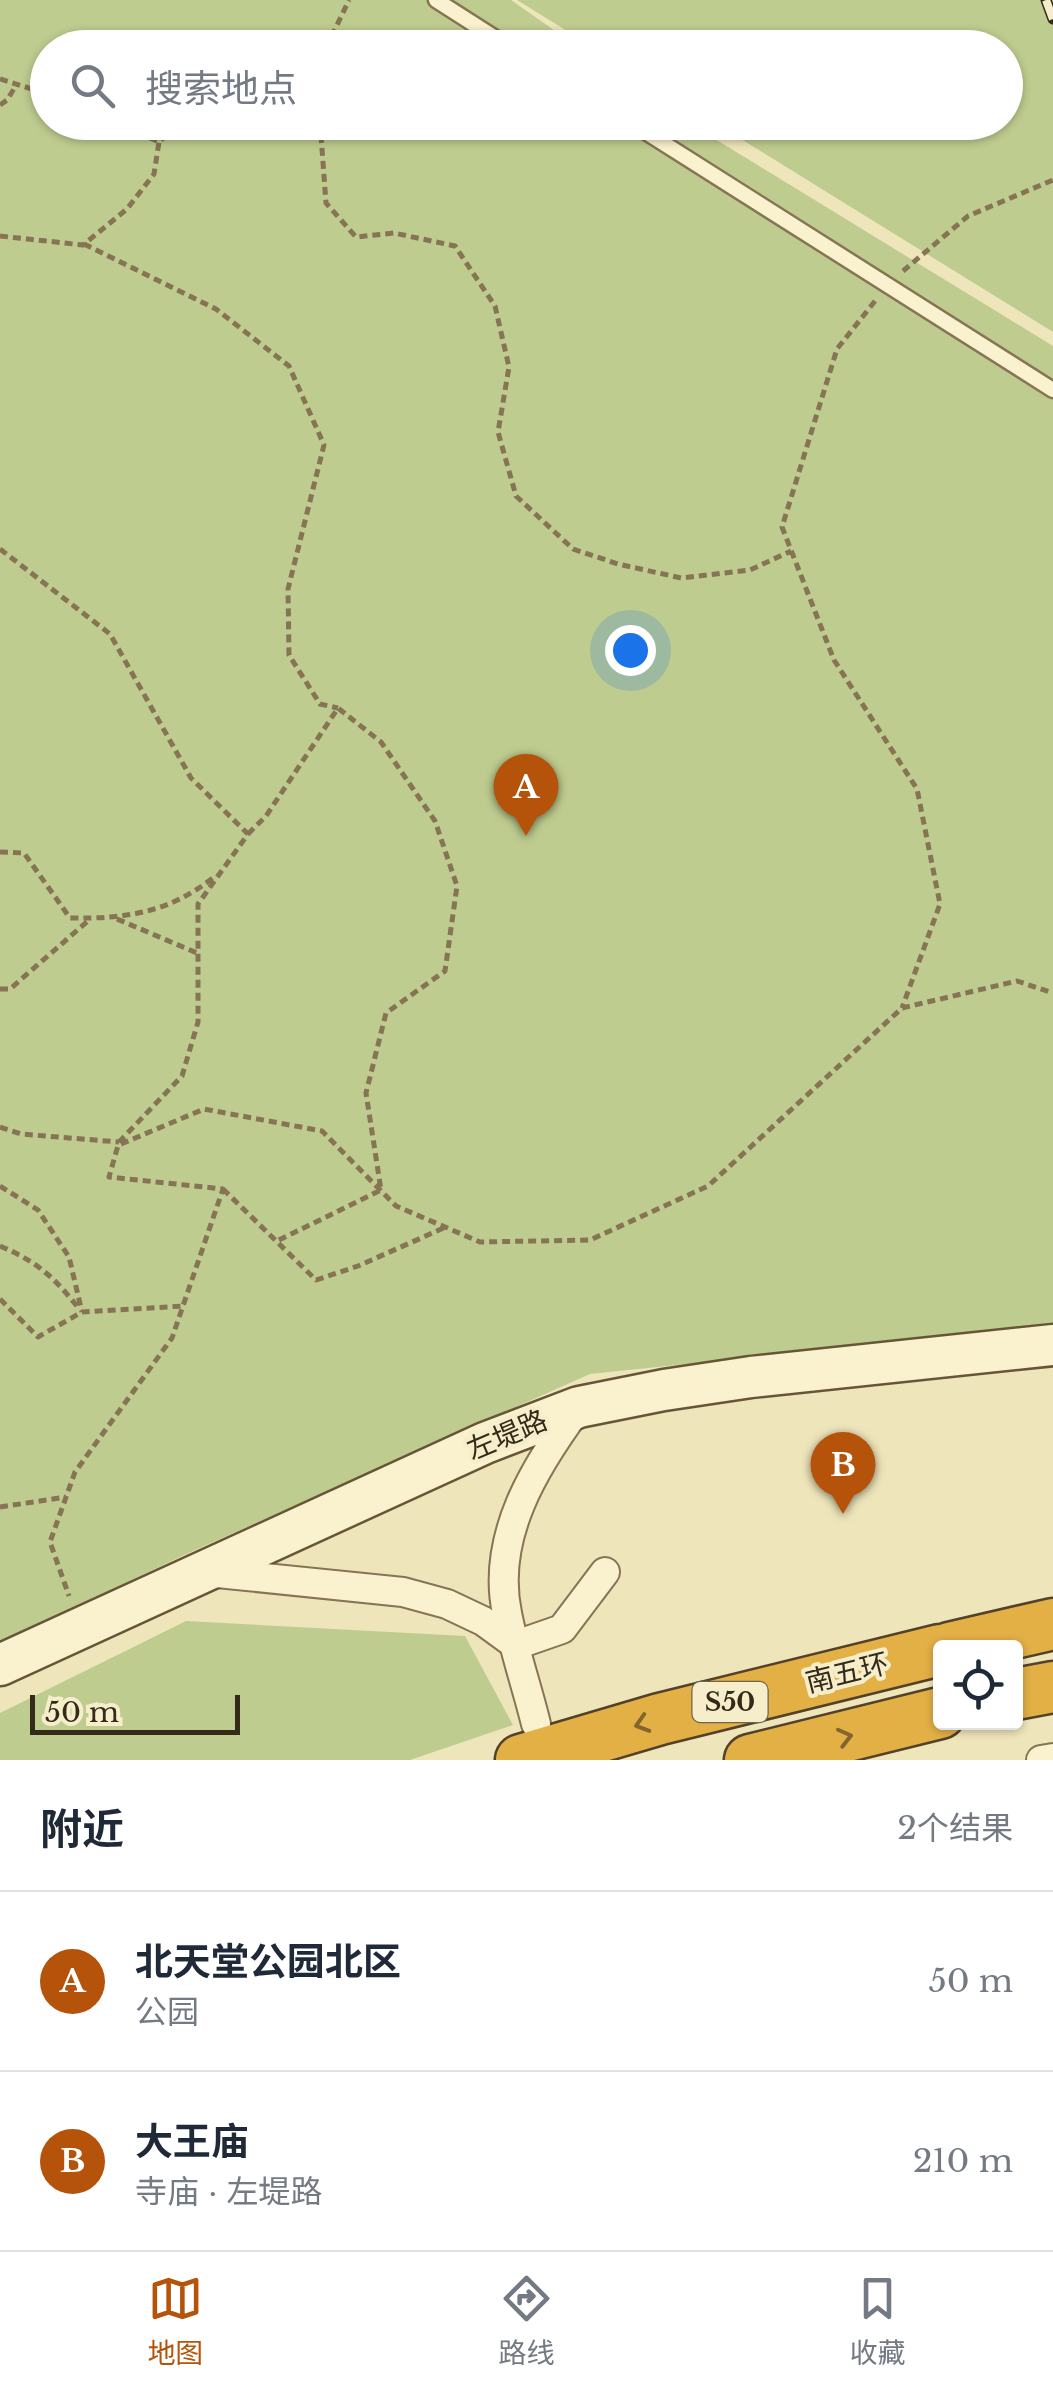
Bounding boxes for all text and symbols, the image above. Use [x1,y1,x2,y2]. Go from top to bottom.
search box [30,30,1023,140]
icon: search [65,58,120,113]
text: 搜索地点 [145,65,297,112]
your location [605,625,656,676]
pin: A [494,754,558,836]
street label: 左堤路 [461,1402,553,1468]
pin: B [810,1432,876,1514]
map controls [933,1640,1023,1730]
button: locate [933,1640,1023,1730]
street label: 南五环 [802,1646,892,1700]
road number: S50 [692,1682,768,1722]
scale bar [30,1690,240,1734]
text: 50 m [45,1695,119,1730]
one-way arrow [634,1712,651,1733]
one-way arrow [836,1727,853,1748]
text: 附近 [40,1803,124,1855]
text: 2个结果 [897,1808,1013,1848]
text: 北天堂公园北区 [135,1938,401,1985]
text: A [60,1961,85,2001]
text: 50 m [928,1961,1013,2001]
text: 公园 [135,1992,199,2032]
text: 大王庙 [135,2118,249,2165]
text: B [60,2141,85,2181]
text: 210 m [913,2141,1013,2181]
text: 寺庙 · 左堤路 [135,2172,323,2212]
tab: 地图 [147,2271,204,2371]
tab: 路线 [498,2271,555,2371]
tab: 收藏 [849,2271,906,2371]

